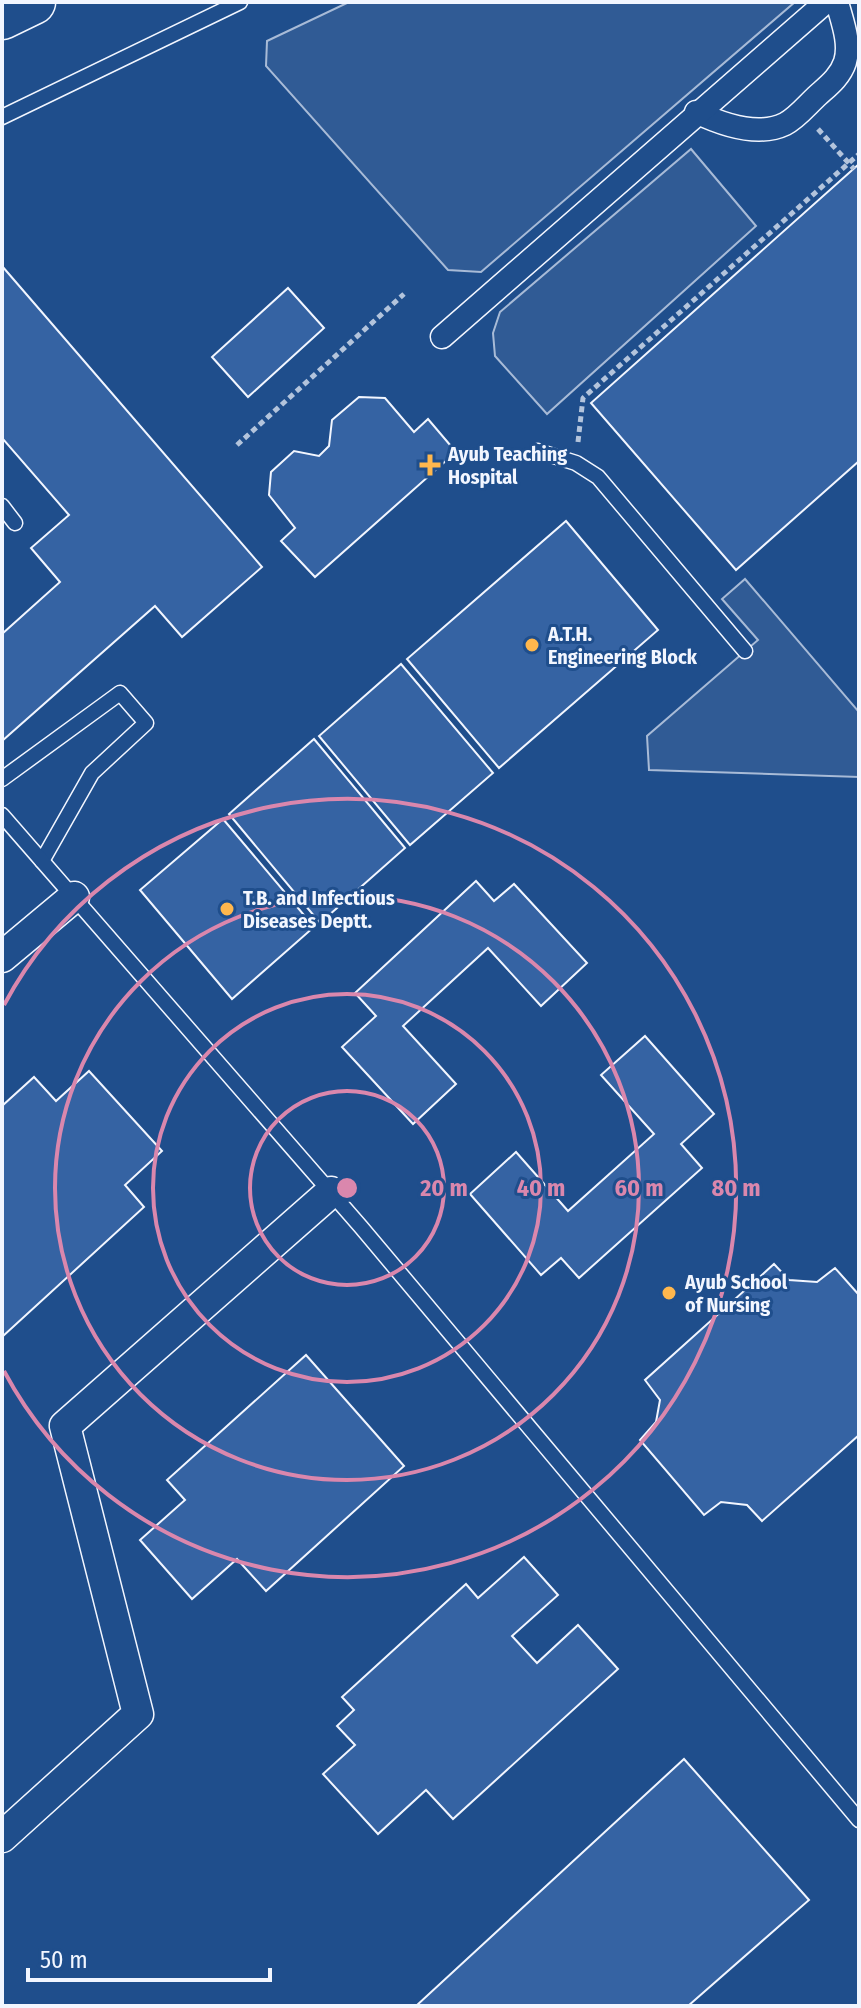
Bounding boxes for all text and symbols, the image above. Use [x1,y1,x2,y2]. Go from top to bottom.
place label: Ayub Teaching Hospital [447,442,567,489]
marker: Ayub Teaching Hospital [419,454,441,476]
place label: A.T.H. Engineering Block [547,622,698,669]
marker: A.T.H. Engineering Block [523,636,541,654]
place label: T.B. and Infectious Diseases Deptt. [243,886,395,933]
marker: T.B. and Infectious Diseases Deptt. [218,900,236,918]
centre of rings [333,1174,361,1202]
text: 20 m [419,1174,468,1202]
text: 40 m [517,1174,565,1202]
text: 60 m [615,1174,663,1202]
text: 80 m [711,1174,761,1202]
place label: Ayub School of Nursing [684,1270,788,1317]
marker: Ayub School of Nursing [660,1284,678,1302]
scale bar [28,1932,270,1982]
text: 50 m [40,1946,88,1974]

